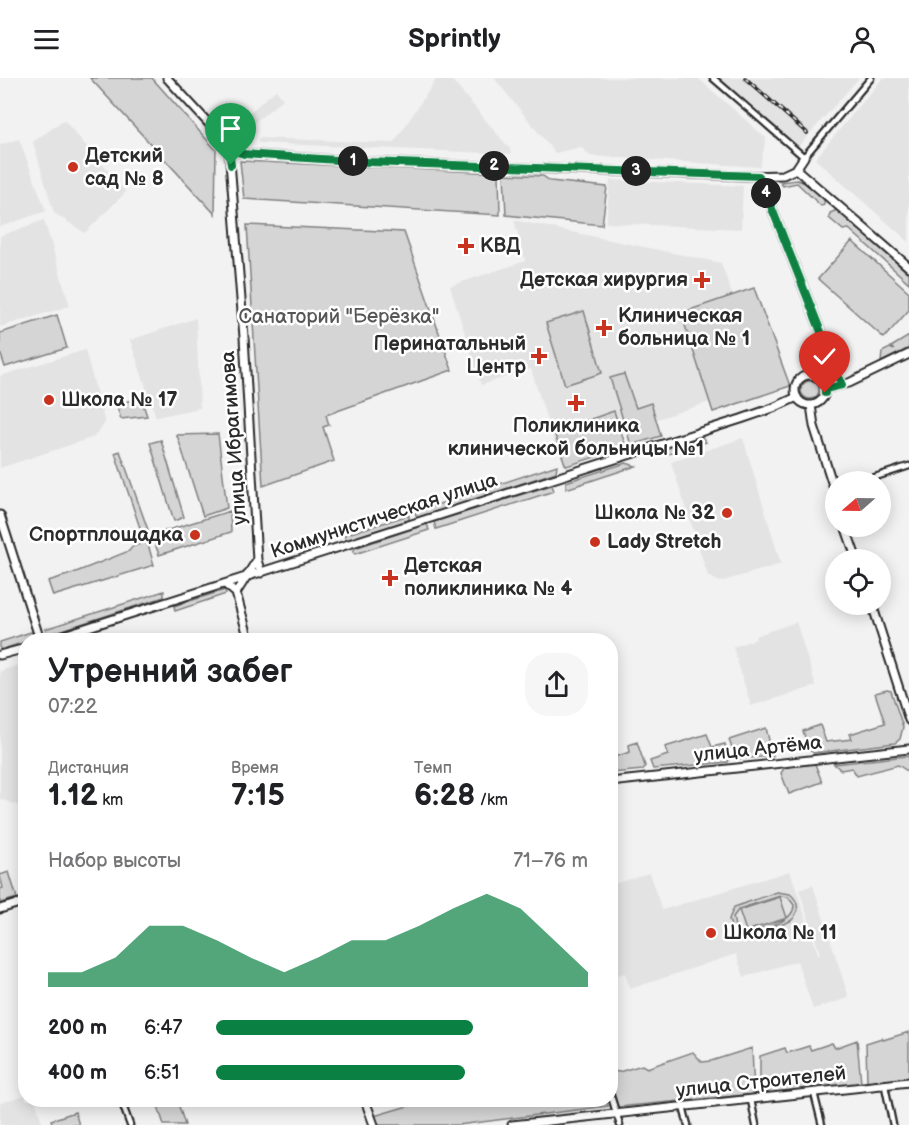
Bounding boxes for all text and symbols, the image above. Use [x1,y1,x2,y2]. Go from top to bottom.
icon: menu [30,23,63,56]
text: Sprintly [408,23,501,55]
icon: person [846,23,879,56]
pin [205,103,256,165]
icon: arrive [214,112,247,145]
place label: Детский сад № 8 [85,144,164,191]
pin: 1 [338,146,368,176]
text: 1 [350,151,356,170]
pin: 2 [479,151,509,181]
text: 2 [489,156,499,175]
pin: 3 [621,156,651,186]
marker: Детский сад № 8 [66,160,80,174]
text: 3 [631,161,641,180]
pin: 4 [751,178,781,208]
text: 4 [761,183,771,202]
place label: КВД [480,234,520,258]
marker: КВД [457,237,475,255]
place label: Детская хирургия [520,268,688,292]
marker: Детская хирургия [693,271,711,289]
place label: Клиническая больница № 1 [618,304,750,351]
park label: Санаторий "Берёзка" [238,305,440,329]
marker: Клиническая больница № 1 [595,319,613,337]
pin [799,331,850,393]
place label: Перинатальный Центр [373,332,526,379]
icon: check [808,340,841,373]
marker: Перинатальный Центр [530,347,548,365]
street label: улица Ибрагимова [216,350,252,526]
place label: Школа № 17 [61,388,177,412]
marker: Школа № 17 [42,393,56,407]
marker: Поликлиника клинической больницы №1 [567,394,585,412]
place label: Поликлиника клинической больницы №1 [448,414,704,461]
street label: Коммунистическая улица [268,468,501,564]
north arrow [825,471,891,537]
map controls [825,471,891,615]
place label: Школа № 32 [594,501,715,525]
marker: Школа № 32 [720,506,734,520]
place label: Спортплощадка [29,523,183,547]
marker: Спортплощадка [188,528,202,542]
place label: Lady Stretch [607,530,721,554]
marker: Lady Stretch [588,535,602,549]
button: locate [825,549,891,615]
place label: Детская поликлиника № 4 [404,554,572,601]
marker: Детская поликлиника № 4 [381,569,399,587]
text: Утренний забег [48,652,293,692]
button: share [525,653,588,716]
text: 07:22 [48,695,97,719]
street label: улица Артёма [693,730,823,768]
text: Дистанция [48,759,129,778]
text: Время [231,759,279,778]
text: Темп [414,759,452,778]
text: 1.12 [48,778,98,814]
text: 7:15 [231,778,285,814]
text: 6:28 [414,778,475,814]
text: km [98,791,123,810]
text: /km [475,791,508,810]
text: Набор высоты [48,849,181,873]
text: 71–76 m [513,849,588,873]
place label: Школа № 11 [723,921,837,945]
marker: Школа № 11 [704,926,718,940]
text: 200 m [48,1016,107,1040]
text: 6:47 [144,1016,182,1040]
text: 400 m [48,1061,107,1085]
text: 6:51 [144,1061,179,1085]
street label: улица Строителей [675,1061,847,1103]

